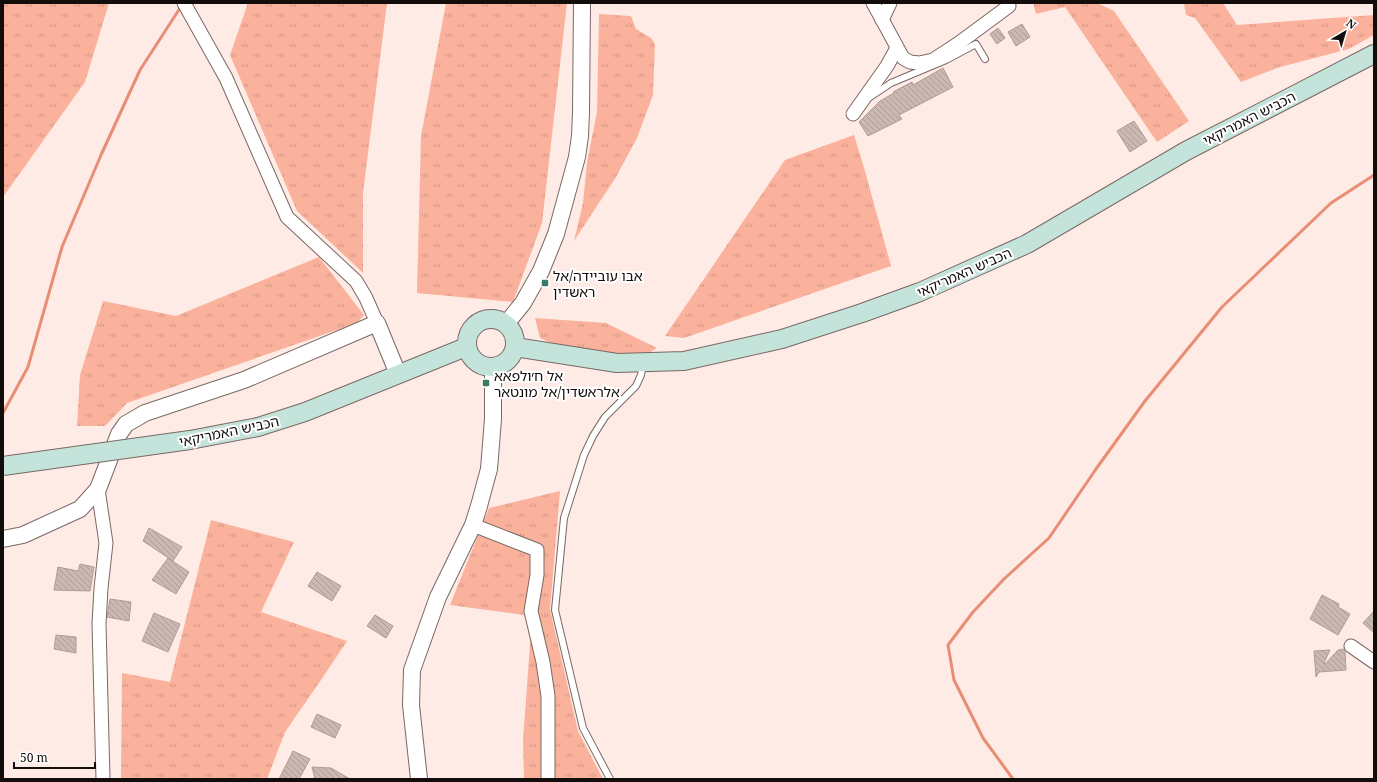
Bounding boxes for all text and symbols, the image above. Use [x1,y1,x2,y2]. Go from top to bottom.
north arrow [1325,12,1365,52]
text: N [1343,15,1360,33]
street label: הכביש האמריקאי [1199,86,1299,150]
street label: הכביש האמריקאי [914,243,1014,301]
place label: אבו עוביידה/אל ראשדין [553,266,643,301]
marker: אבו עוביידה/אל ראשדין [540,278,550,288]
place label: אל ח׳ולפאא אלראשדין/אל מונטאר [494,366,620,401]
marker: אל ח׳ולפאא אלראשדין/אל מונטאר [481,378,491,388]
street label: הכביש האמריקאי [177,411,281,451]
scale bar [14,744,95,770]
text: 50 m [20,749,48,766]

